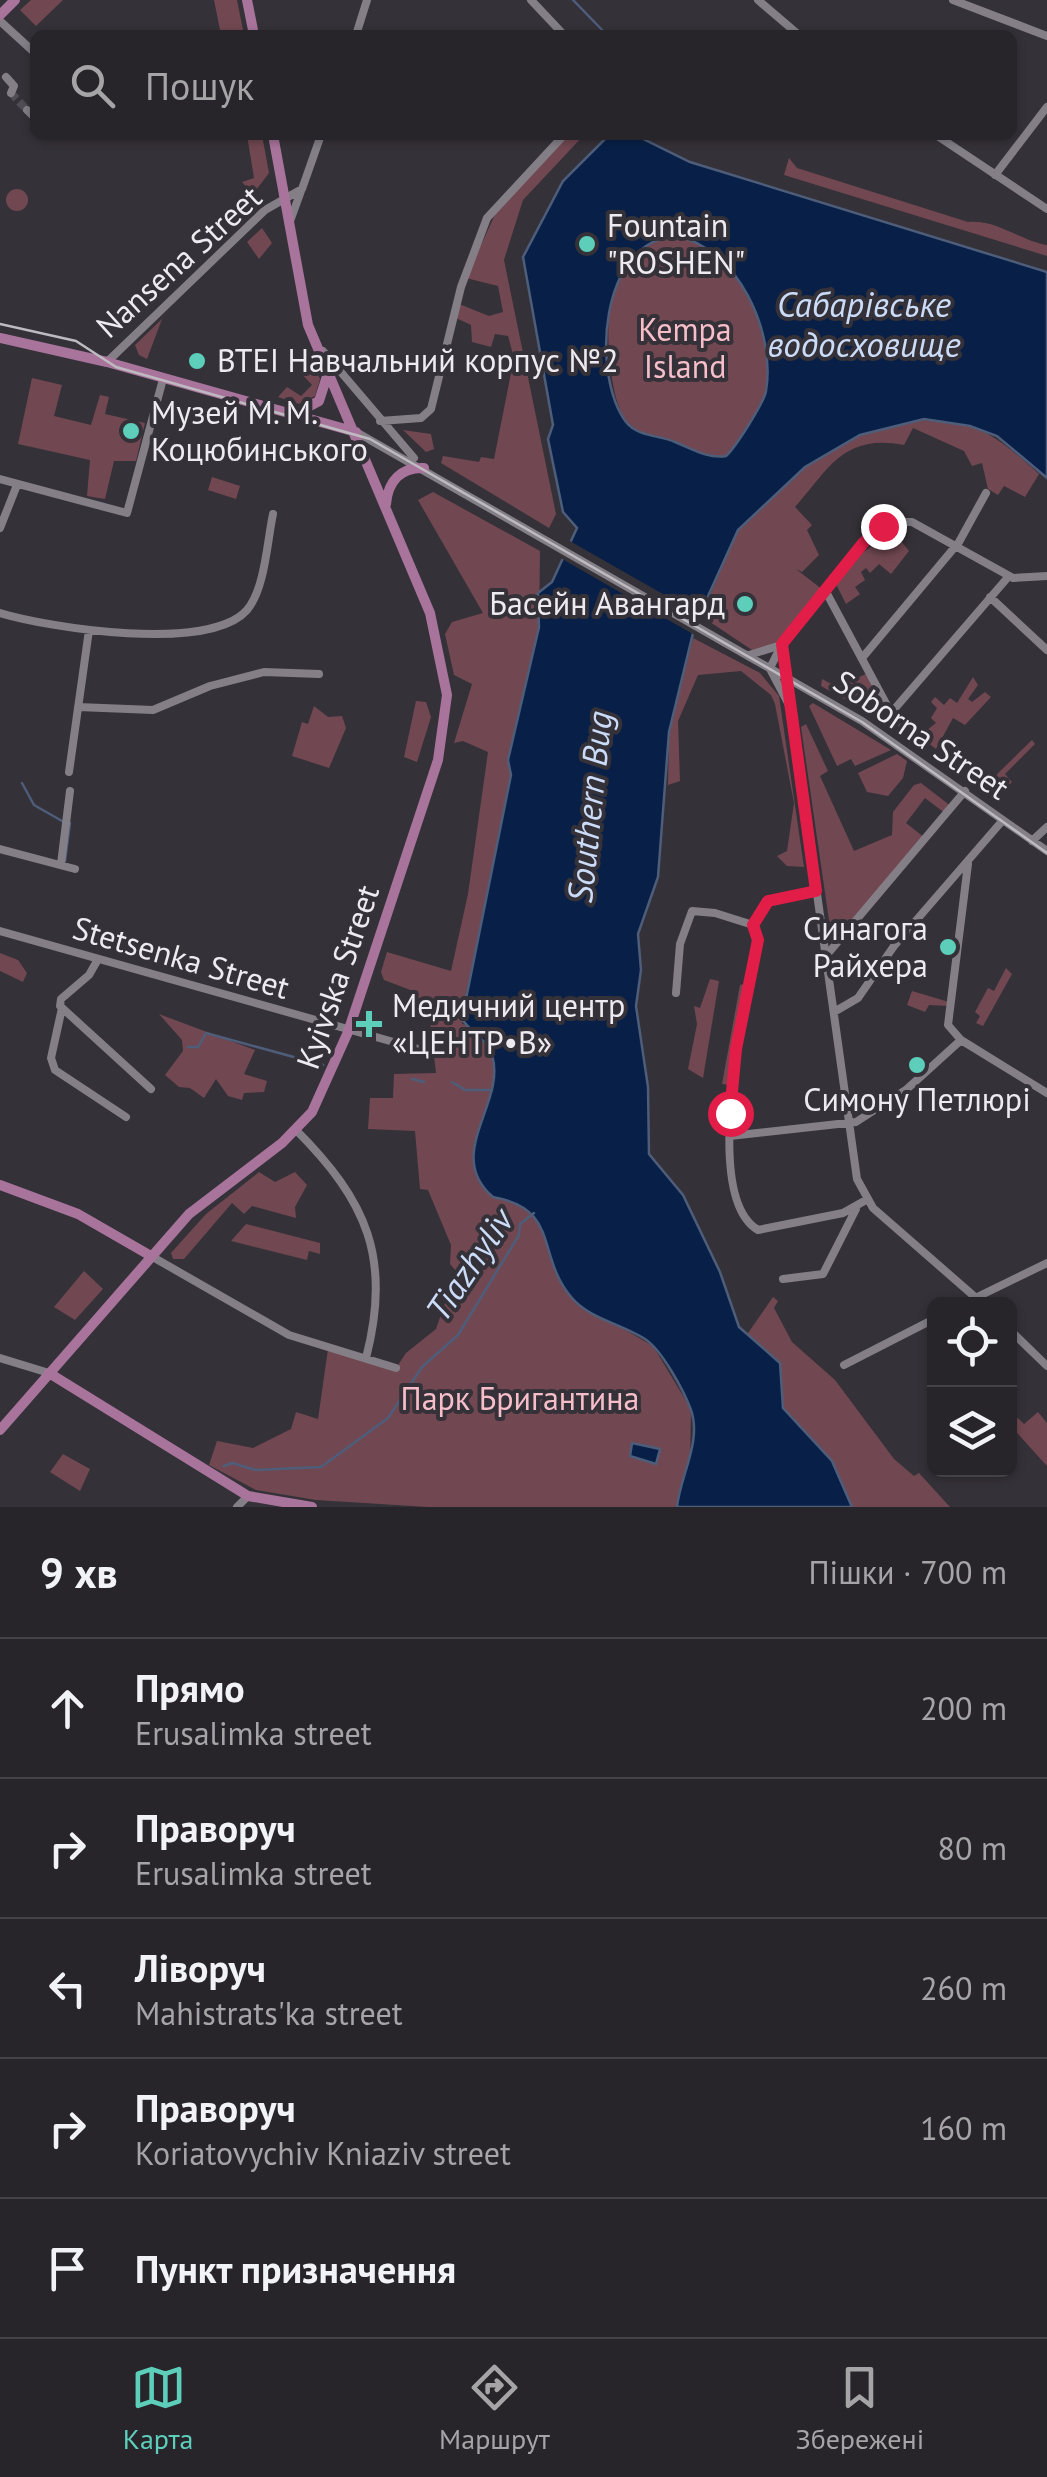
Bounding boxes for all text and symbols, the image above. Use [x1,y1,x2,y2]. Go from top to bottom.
search box [30,30,1017,140]
icon: search [65,58,120,113]
text: Пошук [145,61,254,110]
street label: Nansena Street [87,176,270,347]
place label: Fountain "ROSHEN" [607,204,745,283]
marker: Fountain "ROSHEN" [576,233,598,255]
water label: Сабарівське водосховище [767,281,961,367]
park label: Kempa Island [638,308,732,387]
place label: ВТЕІ Навчальний корпус №2 [217,339,619,381]
marker: ВТЕІ Навчальний корпус №2 [186,350,208,372]
place label: Музей М. М. Коцюбинського [151,391,368,470]
marker: Музей М. М. Коцюбинського [120,420,142,442]
route end [861,504,907,550]
place label: Басейн Авангард [489,582,725,624]
marker: Басейн Авангард [734,593,756,615]
street label: Soborna Street [826,660,1018,808]
water label: Southern Bug [556,708,622,905]
street label: Kyivska Street [286,879,388,1074]
street label: Stetsenka Street [68,906,295,1008]
place label: Синагога Райхера [803,907,928,986]
marker: Синагога Райхера [937,936,959,958]
place label: Медичний центр «ЦЕНТР•В» [392,984,625,1063]
marker: Медичний центр «ЦЕНТР•В» [356,1011,382,1037]
marker: Симону Петлюрі [906,1054,928,1076]
place label: Симону Петлюрі [803,1078,1031,1120]
route start [708,1091,754,1137]
water label: Tiazhyliv [415,1197,525,1330]
map controls [927,1297,1017,1477]
button: locate [927,1297,1017,1387]
park label: Парк Бригантина [401,1377,639,1419]
button: layers [927,1387,1017,1477]
text: 9 хв [40,1545,118,1600]
text: Пішки · 700 m [809,1551,1007,1593]
text: Прямо [135,1663,245,1712]
icon: ahead [40,1681,95,1736]
text: 200 m [920,1687,1007,1729]
text: Erusalimka street [135,1712,371,1754]
text: Праворуч [135,1803,296,1852]
icon: right [40,1821,95,1876]
text: 80 m [938,1827,1007,1869]
text: Erusalimka street [135,1852,371,1894]
text: Ліворуч [135,1943,266,1992]
icon: left [40,1961,95,2016]
text: 260 m [920,1967,1007,2009]
text: Mahistrats'ka street [135,1992,403,2034]
text: Праворуч [135,2083,296,2132]
icon: right [40,2101,95,2156]
text: 160 m [920,2107,1007,2149]
text: Koriatovychiv Kniaziv street [135,2132,511,2174]
icon: arrive [40,2241,95,2296]
text: Пункт призначення [135,2244,456,2293]
tab: Карта [123,2360,194,2457]
tab: Маршрут [439,2360,550,2457]
tab: Збережені [795,2360,924,2457]

